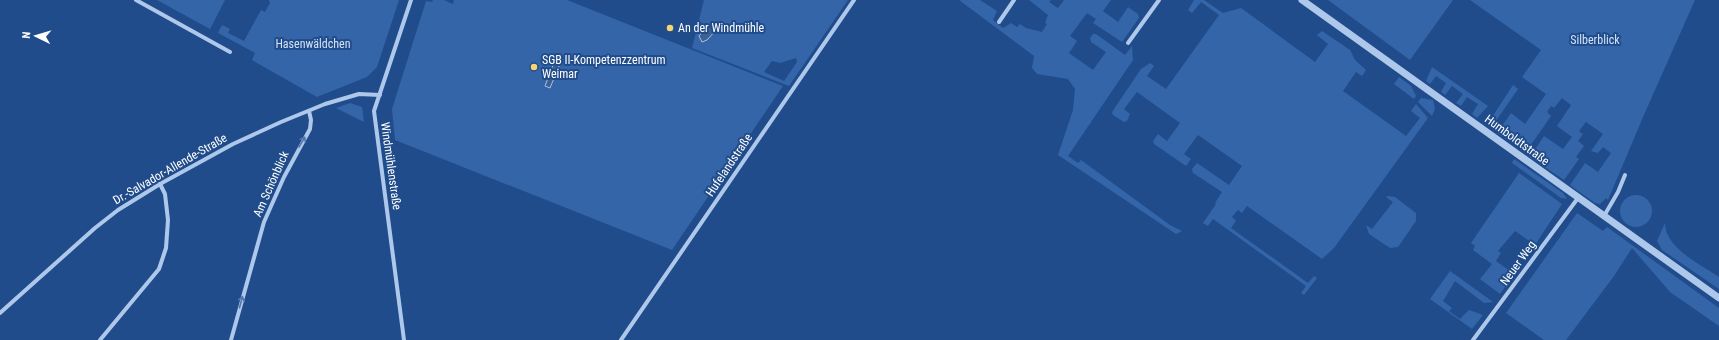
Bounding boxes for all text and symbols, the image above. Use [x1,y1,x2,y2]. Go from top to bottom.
north arrow [16,16,56,56]
place label: An der Windmühle [678,21,765,35]
marker: An der Windmühle [665,23,675,33]
text: N [20,31,33,39]
park label: Silberblick [1570,33,1620,47]
park label: Hasenwäldchen [275,37,351,51]
place label: SGB II-Kompetenzzentrum Weimar [542,53,666,81]
marker: SGB II-Kompetenzzentrum Weimar [529,62,539,72]
street label: Humboldtstraße [1482,112,1552,168]
street label: Windmühlenstraße [378,121,404,211]
street label: Dr.-Salvador-Allende-Straße [111,130,230,207]
street label: Hufelandstraße [703,131,755,199]
one-way arrow [298,137,306,148]
street label: Am Schönblick [250,148,292,219]
street label: Neuer Weg [1497,238,1539,288]
one-way arrow [238,296,245,309]

